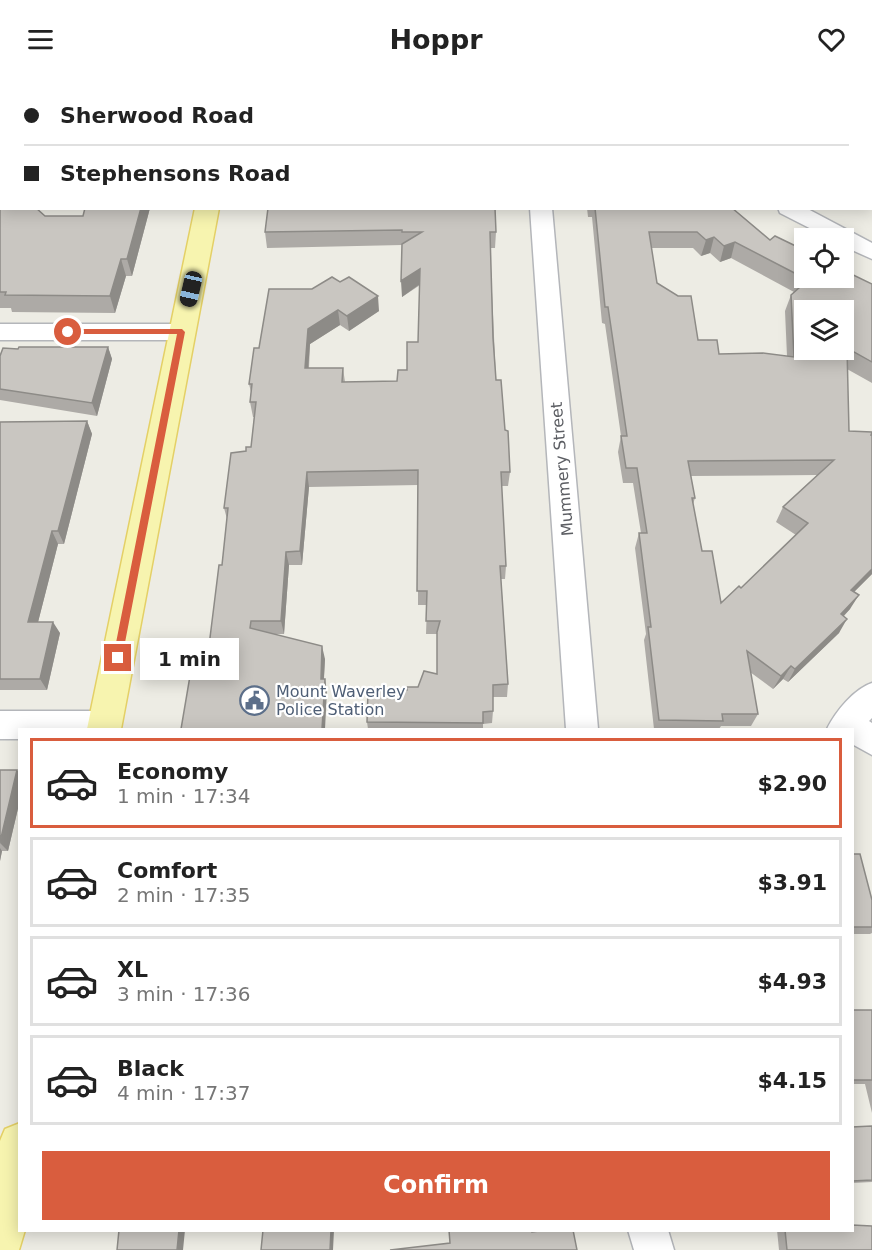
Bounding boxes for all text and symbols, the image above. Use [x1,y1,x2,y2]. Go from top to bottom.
icon: menu [24,23,57,56]
icon: heart [815,23,848,56]
text: Hoppr [389,24,483,55]
text: Sherwood Road [60,103,254,128]
text: Stephensons Road [60,161,291,186]
map controls [794,228,854,360]
button: locate [794,228,854,288]
car [178,269,204,309]
button: layers [794,300,854,360]
route start [54,318,81,345]
street label: Mummery Street [547,401,577,537]
callout: 1 min [139,637,238,679]
route end [104,644,131,671]
text: 1 min [158,647,221,671]
place label: Mount Waverley Police Station [276,682,405,719]
public building icon: Mount Waverley Police Station [239,684,271,716]
icon: car [45,756,99,810]
text: Economy [117,759,228,784]
text: $2.90 [757,771,827,796]
text: 1 min · 17:34 [117,784,251,808]
icon: car [45,855,99,909]
text: Comfort [117,858,217,883]
text: $3.91 [757,870,827,895]
text: 2 min · 17:35 [117,883,251,907]
icon: car [45,954,99,1008]
text: XL [117,957,148,982]
text: $4.93 [757,969,827,994]
text: 3 min · 17:36 [117,982,251,1006]
icon: car [45,1053,99,1107]
text: Black [117,1056,184,1081]
text: $4.15 [757,1068,827,1093]
text: 4 min · 17:37 [117,1081,251,1105]
button: Confirm [42,1151,830,1220]

